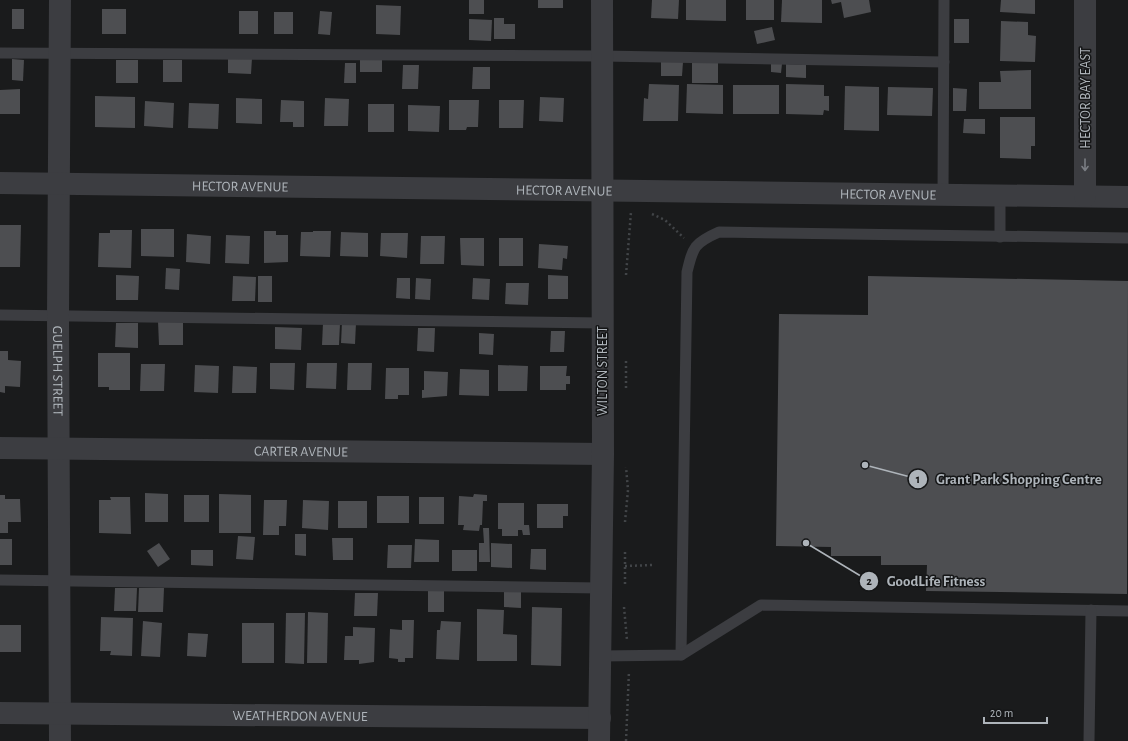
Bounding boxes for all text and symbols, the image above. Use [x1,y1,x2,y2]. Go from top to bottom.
street label: HECTOR BAY EAST [1079,47,1093,149]
one-way arrow [1081,158,1089,171]
street label: HECTOR AVENUE [192,179,288,195]
street label: HECTOR AVENUE [516,183,612,199]
street label: HECTOR AVENUE [840,187,936,203]
street label: GUELPH STREET [50,326,64,416]
street label: WILTON STREET [596,326,610,416]
street label: CARTER AVENUE [254,445,348,459]
callout: Grant Park Shopping Centre [908,465,1110,492]
text: Grant Park Shopping Centre [936,472,1102,487]
text: 1 [916,473,920,485]
callout: GoodLife Fitness [859,567,993,594]
text: GoodLife Fitness [887,574,985,589]
text: 2 [866,575,872,587]
scale bar [984,699,1047,725]
text: 20 m [990,707,1013,719]
street label: WEATHERDON AVENUE [232,709,368,724]

